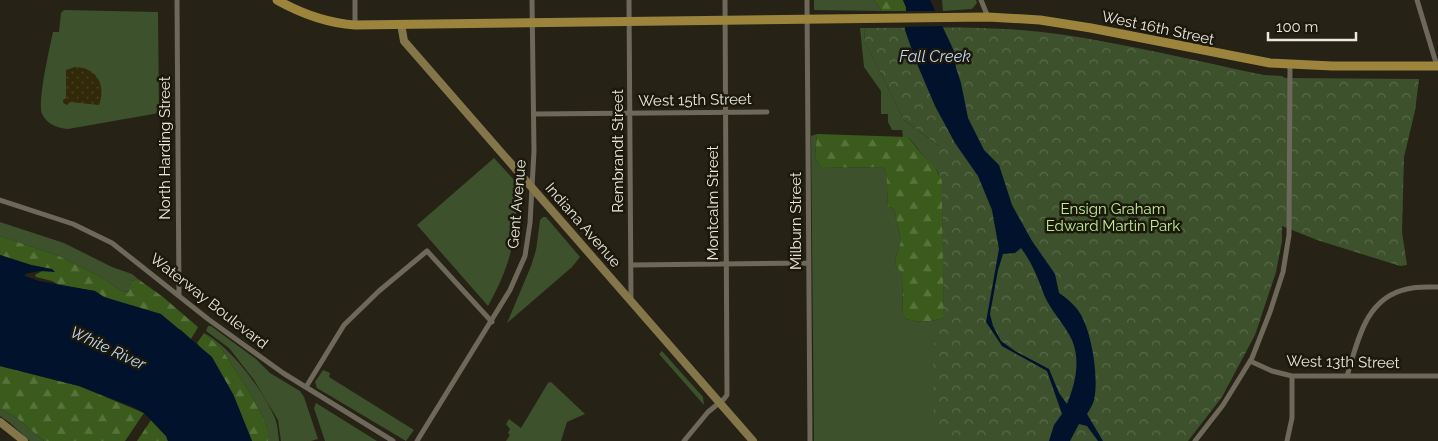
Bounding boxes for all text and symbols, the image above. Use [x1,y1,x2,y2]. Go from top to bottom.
street label: West 16th Street [1100,7,1216,49]
scale bar [1268,10,1356,42]
text: 100 m [1276,18,1318,36]
water label: Fall Creek [899,47,971,66]
street label: North Harding Street [156,76,174,220]
street label: Rembrandt Street [609,89,627,213]
street label: West 15th Street [638,90,752,110]
street label: Montcalm Street [704,145,722,261]
street label: Gent Avenue [504,159,530,249]
street label: Milburn Street [787,172,805,270]
street label: Indiana Avenue [541,179,625,271]
park label: Ensign Graham Edward Martin Park [1046,200,1180,235]
street label: Waterway Boulevard [147,249,271,353]
water label: White River [67,322,149,374]
street label: West 13th Street [1286,352,1400,372]

